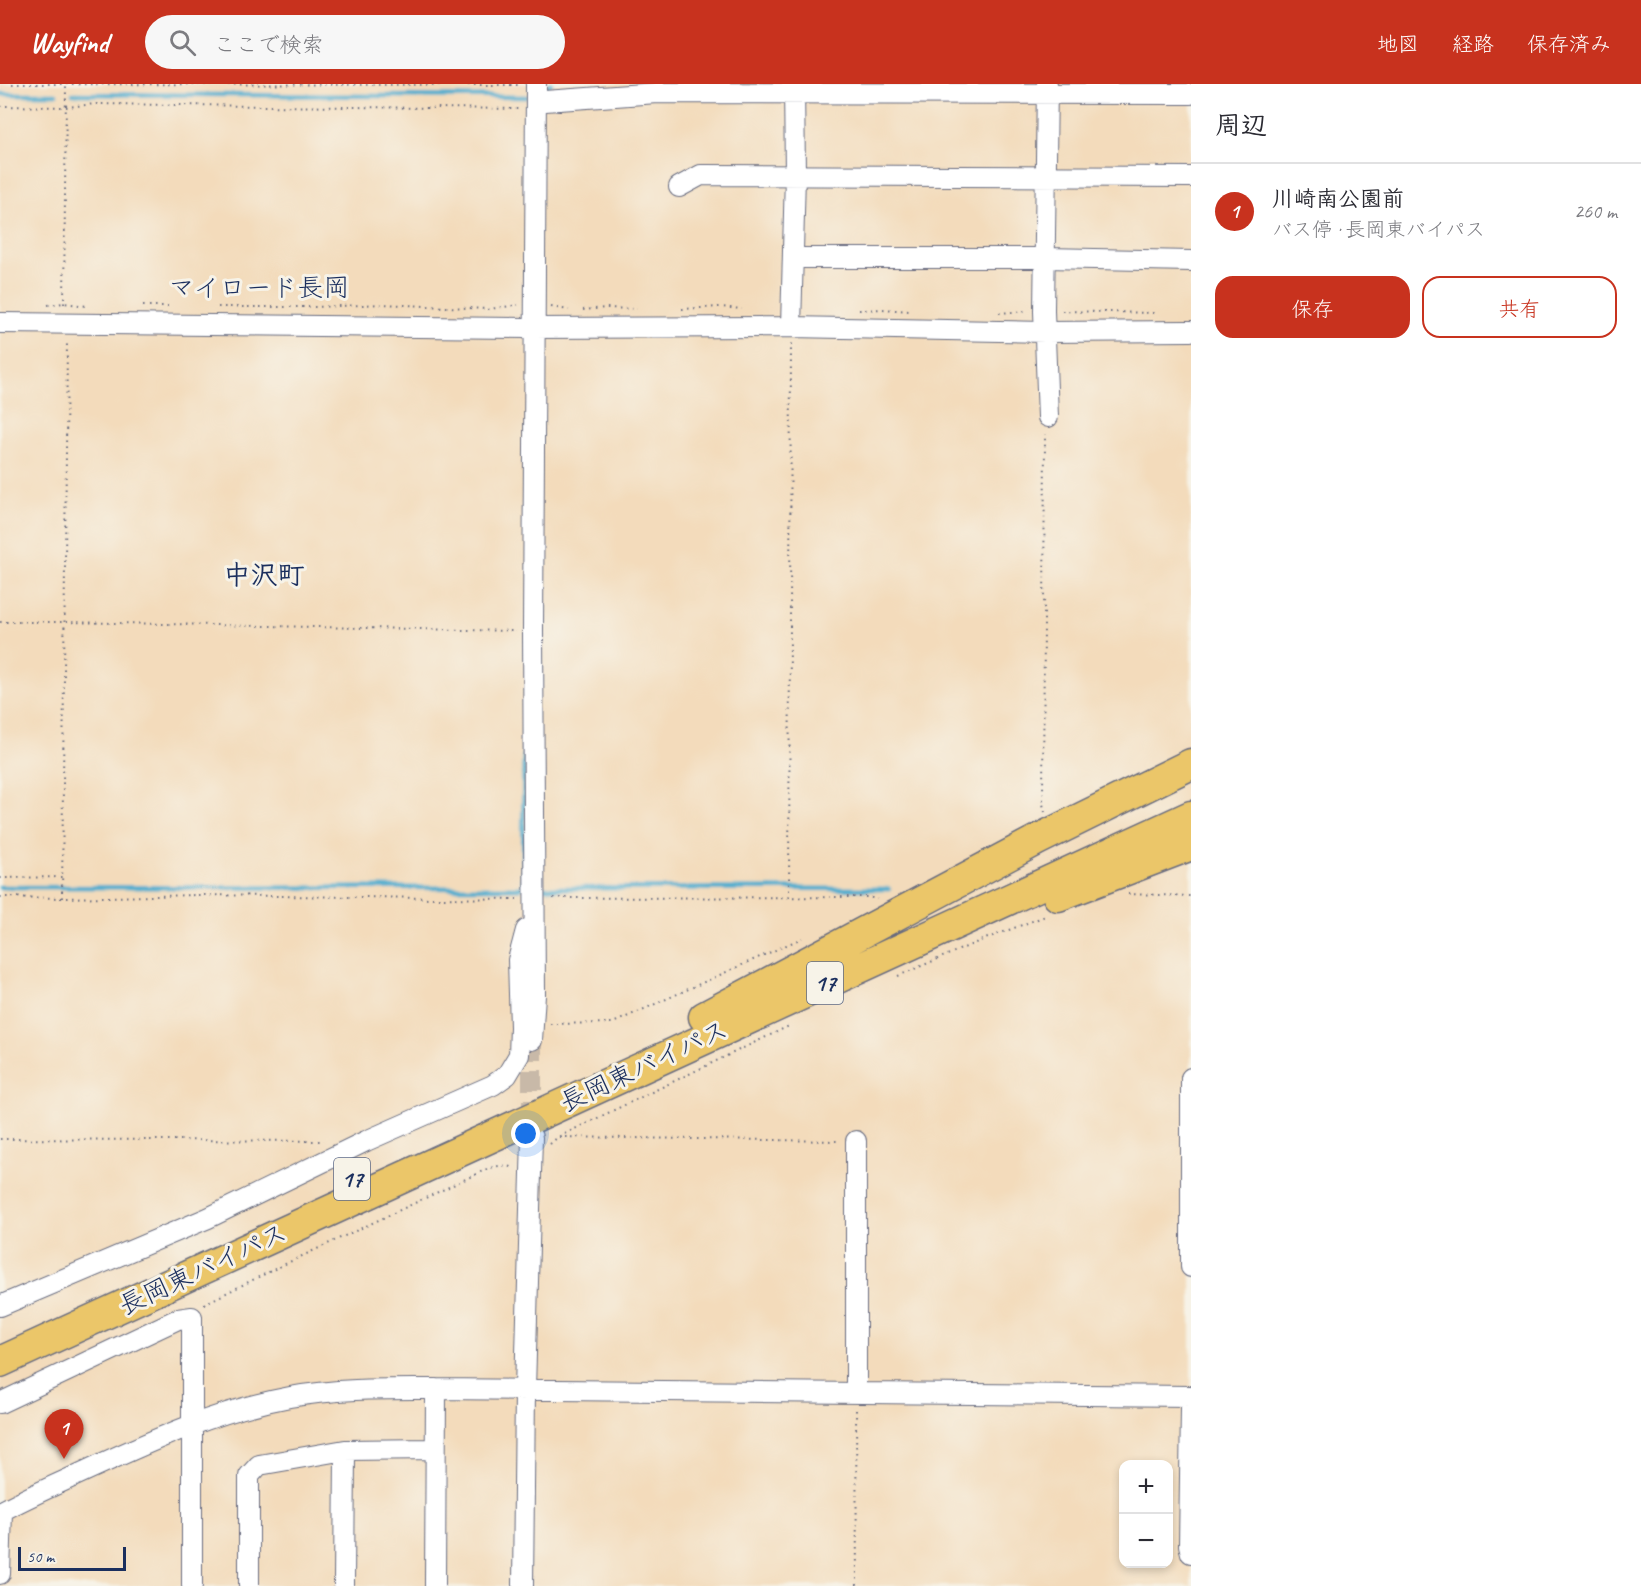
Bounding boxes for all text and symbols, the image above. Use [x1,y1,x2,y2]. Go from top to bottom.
search box [145,15,565,69]
text: Wayfind [30,25,109,60]
icon: search [166,26,199,59]
text: ここで検索 [214,31,324,59]
text: 地図 [1377,31,1419,57]
text: 経路 [1452,31,1494,57]
text: 保存済み [1527,31,1611,57]
text: 周辺 [1215,109,1267,142]
text: 川崎南公園前 [1272,185,1404,213]
text: 1 [1230,199,1239,224]
text: 260 m [1574,199,1617,224]
text: バス停 · 長岡東バイパス [1272,217,1485,242]
street label: マイロード長岡 [169,271,349,304]
button: 保存 [1215,276,1410,338]
button: 共有 [1422,276,1617,338]
district label: 中沢町 [224,558,305,592]
road number: 17 [807,962,843,1004]
street label: 長岡東バイパス [555,1013,733,1119]
your location [511,1119,540,1148]
road number: 17 [334,1158,370,1200]
street label: 長岡東バイパス [114,1216,292,1322]
pin: 1 [44,1410,84,1459]
map controls [1119,1460,1173,1568]
button: + [1119,1460,1173,1514]
button: − [1119,1514,1173,1568]
scale bar [18,1544,126,1572]
text: 50 m [27,1547,54,1567]

